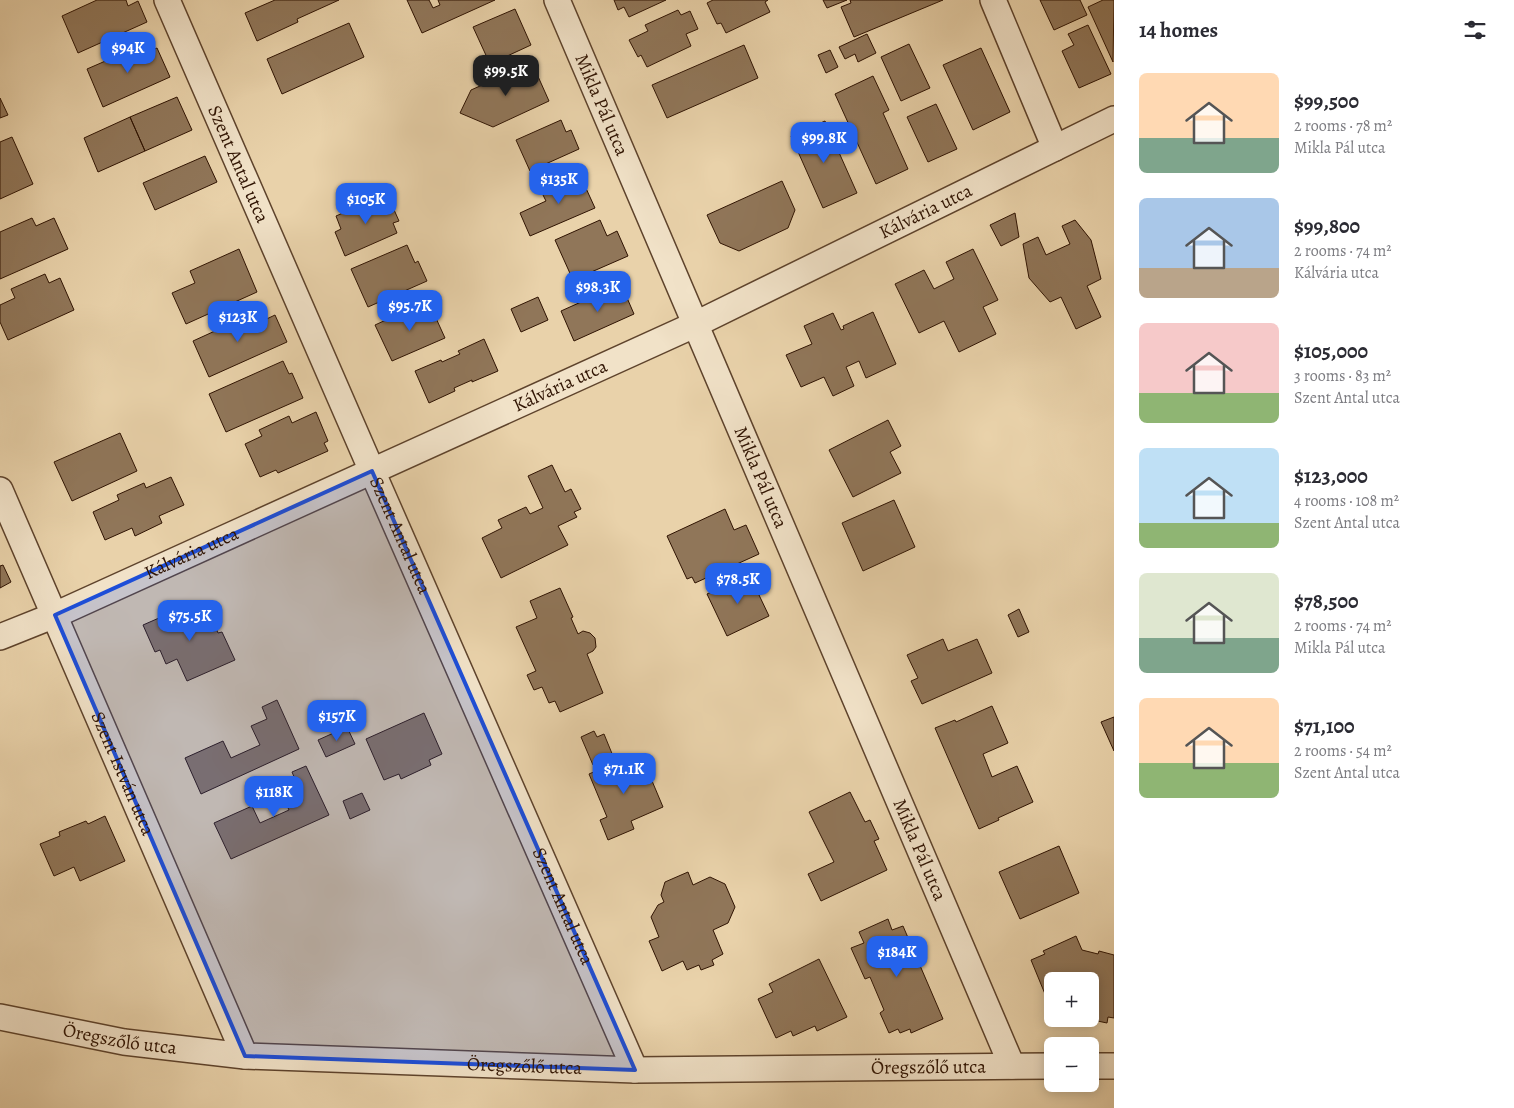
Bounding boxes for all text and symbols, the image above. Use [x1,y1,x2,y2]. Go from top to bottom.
text: 14 homes [1139,16,1218,44]
icon: filters [1461,16,1489,44]
pin: $94K [98,32,158,74]
text: $94K [112,37,144,59]
street label: Mikla Pál utca [568,50,635,160]
pin: $99.5K [465,54,547,97]
text: $99.5K [484,60,528,82]
text: $99,500 [1294,87,1359,115]
icon: home [1179,93,1239,153]
street label: Szent Antal utca [201,101,276,227]
text: 2 rooms · 78 m² [1294,115,1392,137]
pin: $99.8K [783,121,865,164]
text: $99.8K [802,127,846,149]
text: Mikla Pál utca [1294,137,1385,159]
pin: $135K [524,162,594,205]
text: $135K [540,168,578,190]
street label: Kálvária utca [875,177,977,245]
pin: $105K [331,182,401,225]
text: $105K [347,188,385,210]
text: $99,800 [1294,212,1360,240]
icon: home [1179,218,1239,278]
text: 2 rooms · 74 m² [1294,240,1392,262]
text: Kálvária utca [1294,262,1379,284]
pin: $98.3K [557,270,639,313]
text: $98.3K [576,276,620,298]
pin: $95.7K [369,290,451,332]
text: $95.7K [388,295,432,317]
pin: $123K [203,300,273,343]
text: $123K [219,306,257,328]
text: $105,000 [1294,337,1368,365]
icon: home [1179,343,1239,403]
street label: Kálvária utca [509,353,612,418]
text: 3 rooms · 83 m² [1294,365,1391,387]
text: Szent Antal utca [1294,387,1400,409]
street label: Mikla Pál utca [727,422,794,533]
text: $123,000 [1294,462,1368,490]
icon: home [1179,468,1239,528]
street label: Szent Antal utca [363,473,438,598]
text: 4 rooms · 108 m² [1294,490,1399,512]
text: Szent Antal utca [1294,512,1400,534]
street label: Kálvária utca [140,520,243,586]
pin: $78.5K [697,562,779,605]
text: $78.5K [716,568,760,590]
text: $78,500 [1294,587,1359,615]
icon: home [1179,593,1239,653]
pin: $75.5K [149,600,231,642]
text: $75.5K [169,605,211,627]
text: 2 rooms · 74 m² [1294,615,1392,637]
text: Mikla Pál utca [1294,637,1385,659]
pin: $157K [302,700,372,742]
text: $157K [318,705,356,727]
street label: Szent István utca [84,708,161,840]
text: $71,100 [1294,712,1355,740]
icon: home [1179,718,1239,778]
text: 2 rooms · 54 m² [1294,740,1392,762]
pin: $71.1K [583,752,665,795]
text: $71.1K [604,758,644,780]
text: Szent Antal utca [1294,762,1400,784]
pin: $118K [239,776,309,818]
text: $118K [255,781,293,803]
street label: Mikla Pál utca [886,795,953,905]
street label: Szent Antal utca [526,843,600,969]
pin: $184K [862,936,932,978]
text: $184K [878,941,916,963]
map controls [1044,972,1099,1092]
button: + [1044,972,1099,1027]
street label: Öregszőlő utca [61,1017,178,1061]
button: − [1044,1037,1099,1092]
street label: Öregszőlő utca [467,1051,583,1081]
street label: Öregszőlő utca [871,1054,986,1081]

